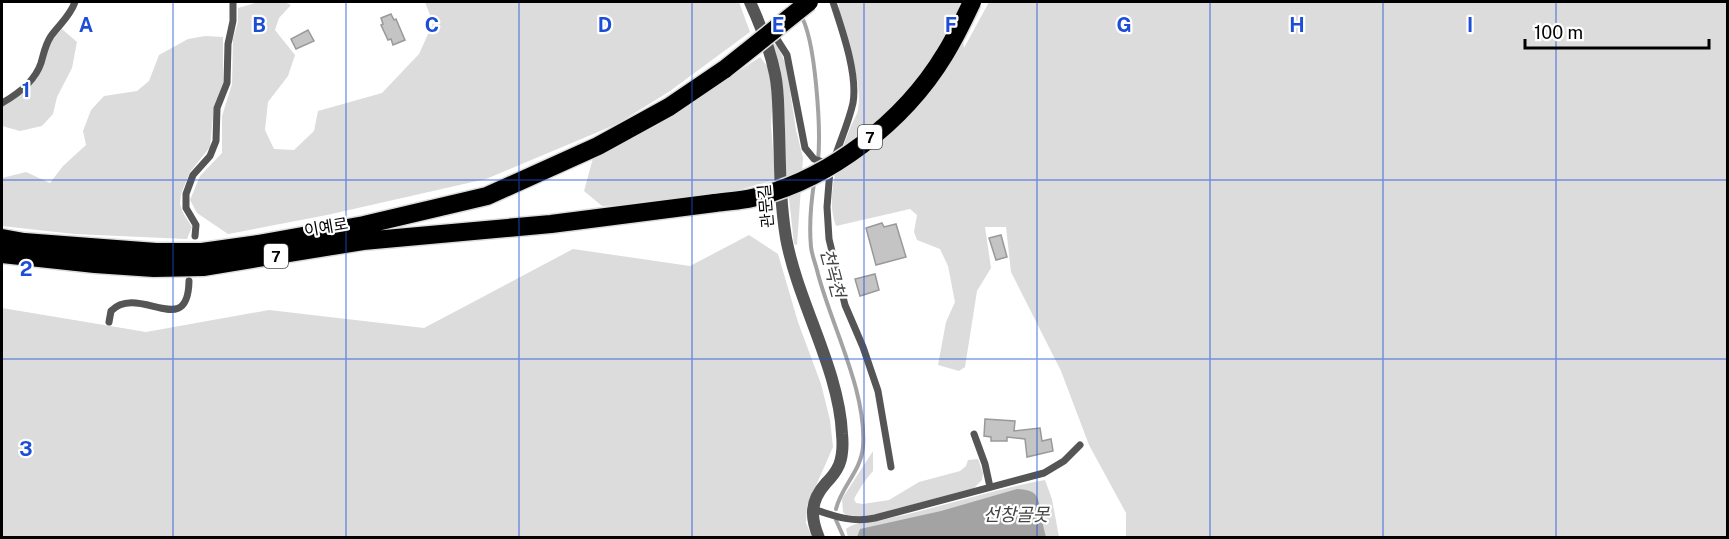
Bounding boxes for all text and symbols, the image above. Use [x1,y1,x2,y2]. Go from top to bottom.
scale bar [1525,12,1710,50]
text: A [79,13,93,37]
text: B [252,13,266,37]
text: C [425,13,439,37]
text: D [598,13,612,37]
text: E [772,13,784,37]
text: F [945,13,957,37]
text: G [1116,13,1132,37]
text: H [1289,13,1305,37]
text: I [1467,13,1473,37]
text: 100 m [1534,22,1583,43]
text: 1 [22,78,30,102]
road number: 7 [858,125,882,149]
street label: 관문길 [755,183,777,229]
street label: 이예로 [303,214,350,240]
road number: 7 [264,244,288,268]
water label: 천곡천 [816,246,850,302]
text: 2 [20,257,32,281]
text: 3 [19,437,33,461]
water label: 선창골못 [983,504,1051,525]

